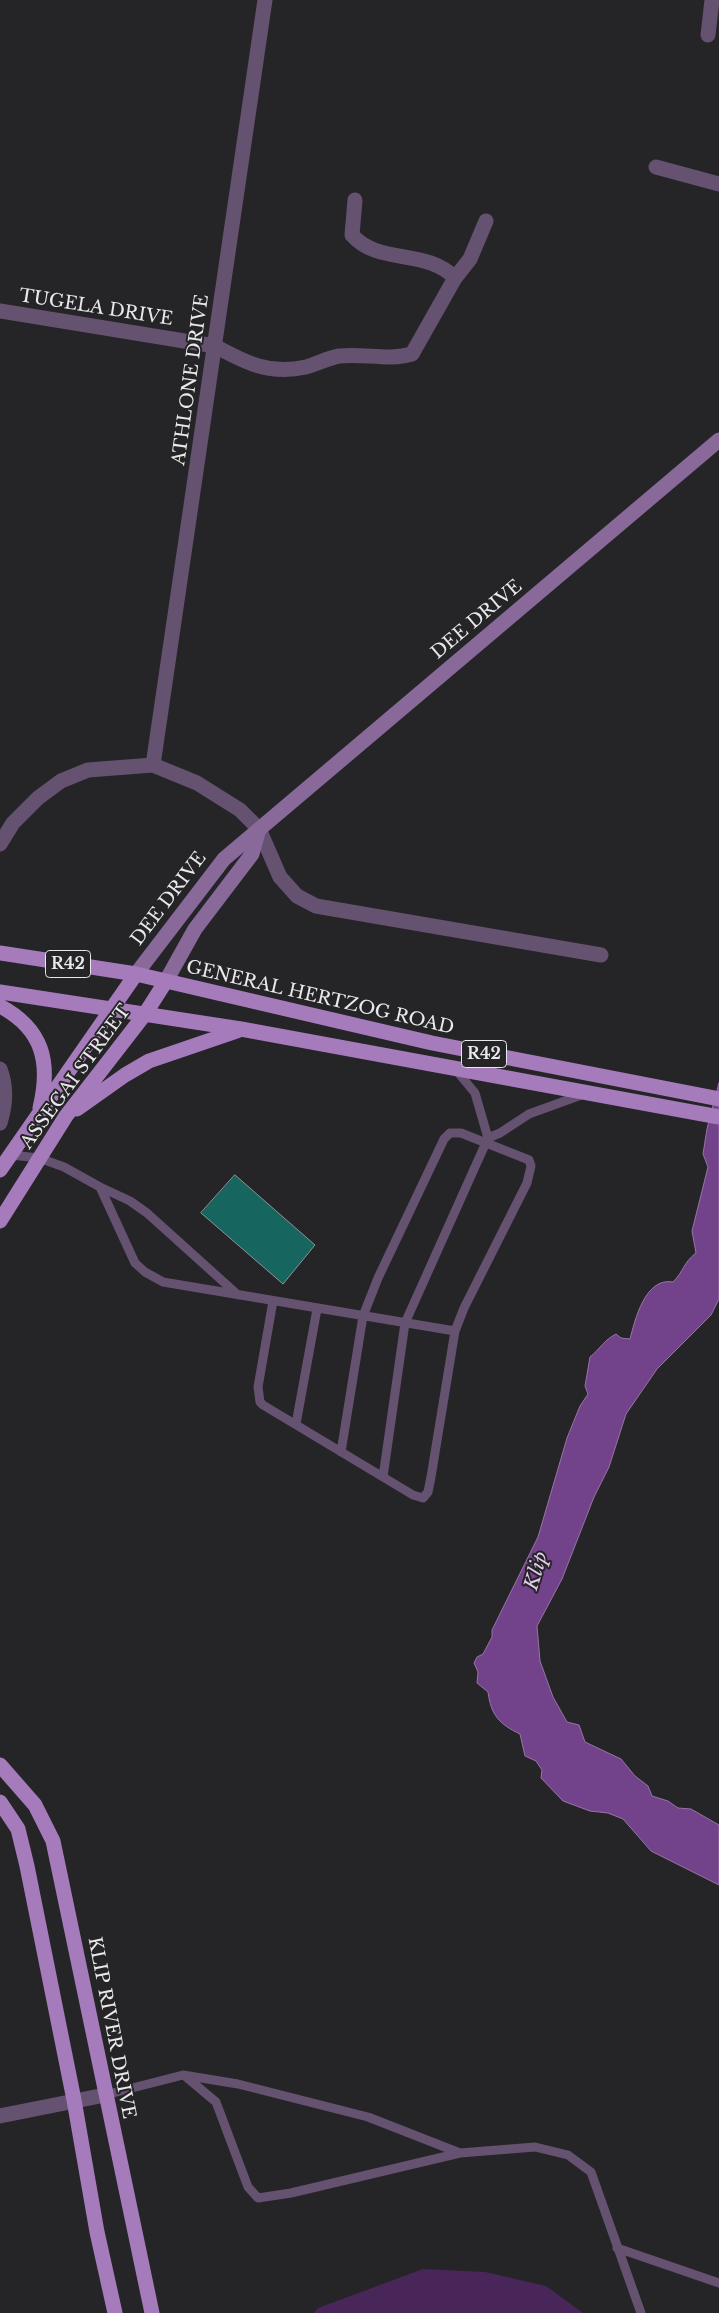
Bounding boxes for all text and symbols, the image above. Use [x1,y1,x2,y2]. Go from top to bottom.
street label: TUGELA DRIVE [18,285,174,331]
street label: ATHLONE DRIVE [168,293,214,467]
street label: DEE DRIVE [427,576,527,664]
street label: DEE DRIVE [127,848,211,950]
road number: R42 [46,951,90,978]
street label: GENERAL HERTZOG ROAD [184,957,456,1039]
street label: ASSEGAI STREET [16,1001,136,1153]
road number: R42 [462,1040,506,1068]
water label: Klip [520,1549,554,1593]
street label: KLIP RIVER DRIVE [83,1935,139,2121]

